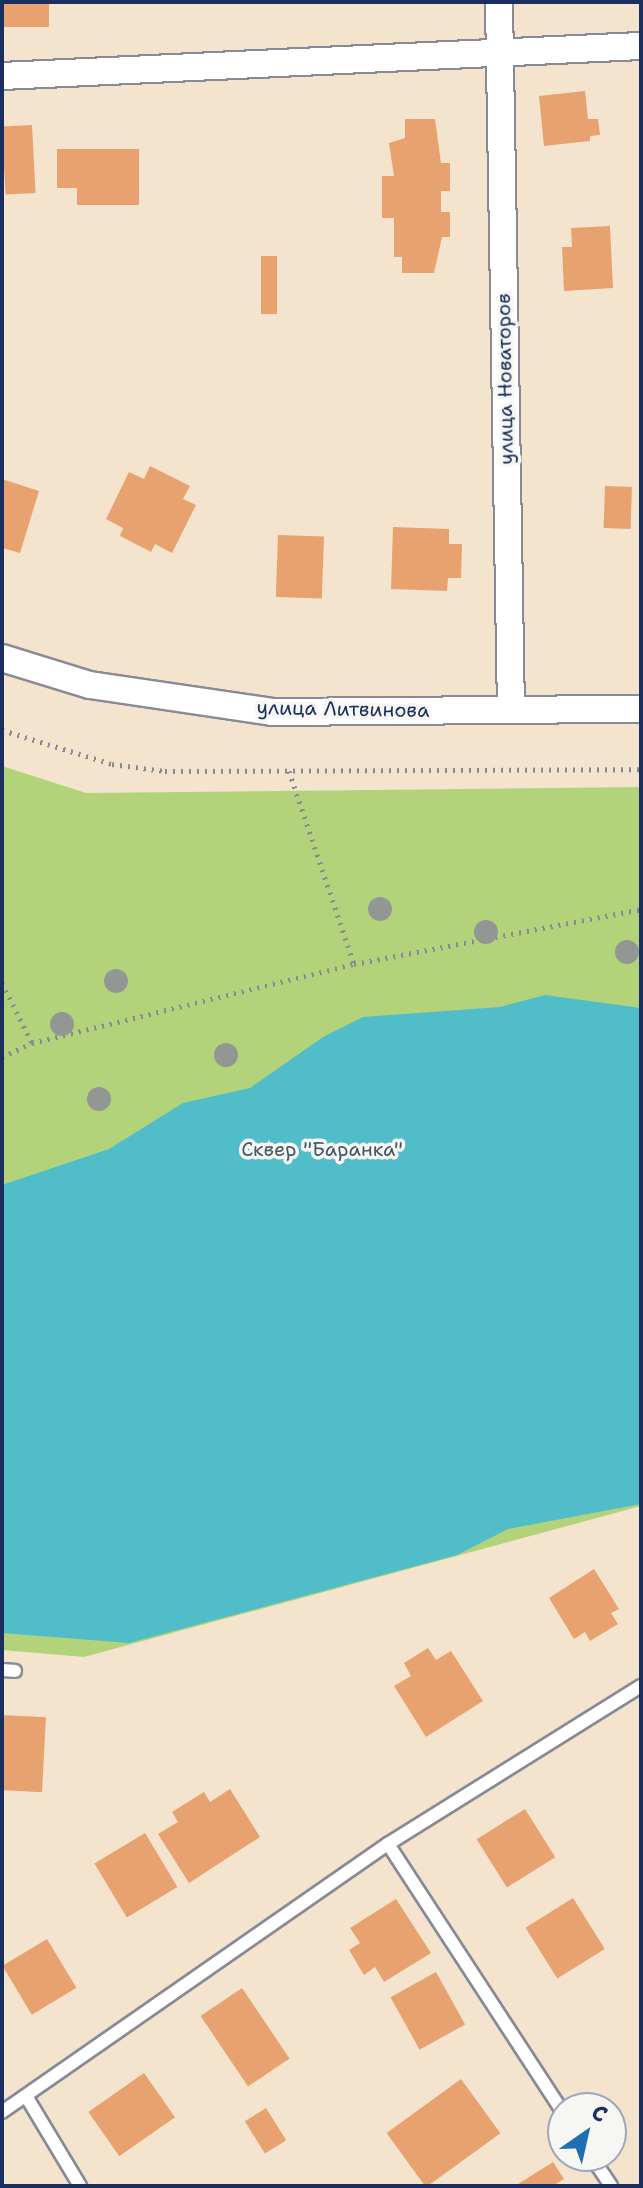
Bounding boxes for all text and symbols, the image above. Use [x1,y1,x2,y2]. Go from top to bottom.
street label: улица Новаторов [492,293,518,465]
street label: улица Литвинова [256,695,430,723]
park label: Сквер "Баранка" [241,1137,403,1161]
north arrow [547,2092,627,2172]
text: С [586,2098,613,2129]

